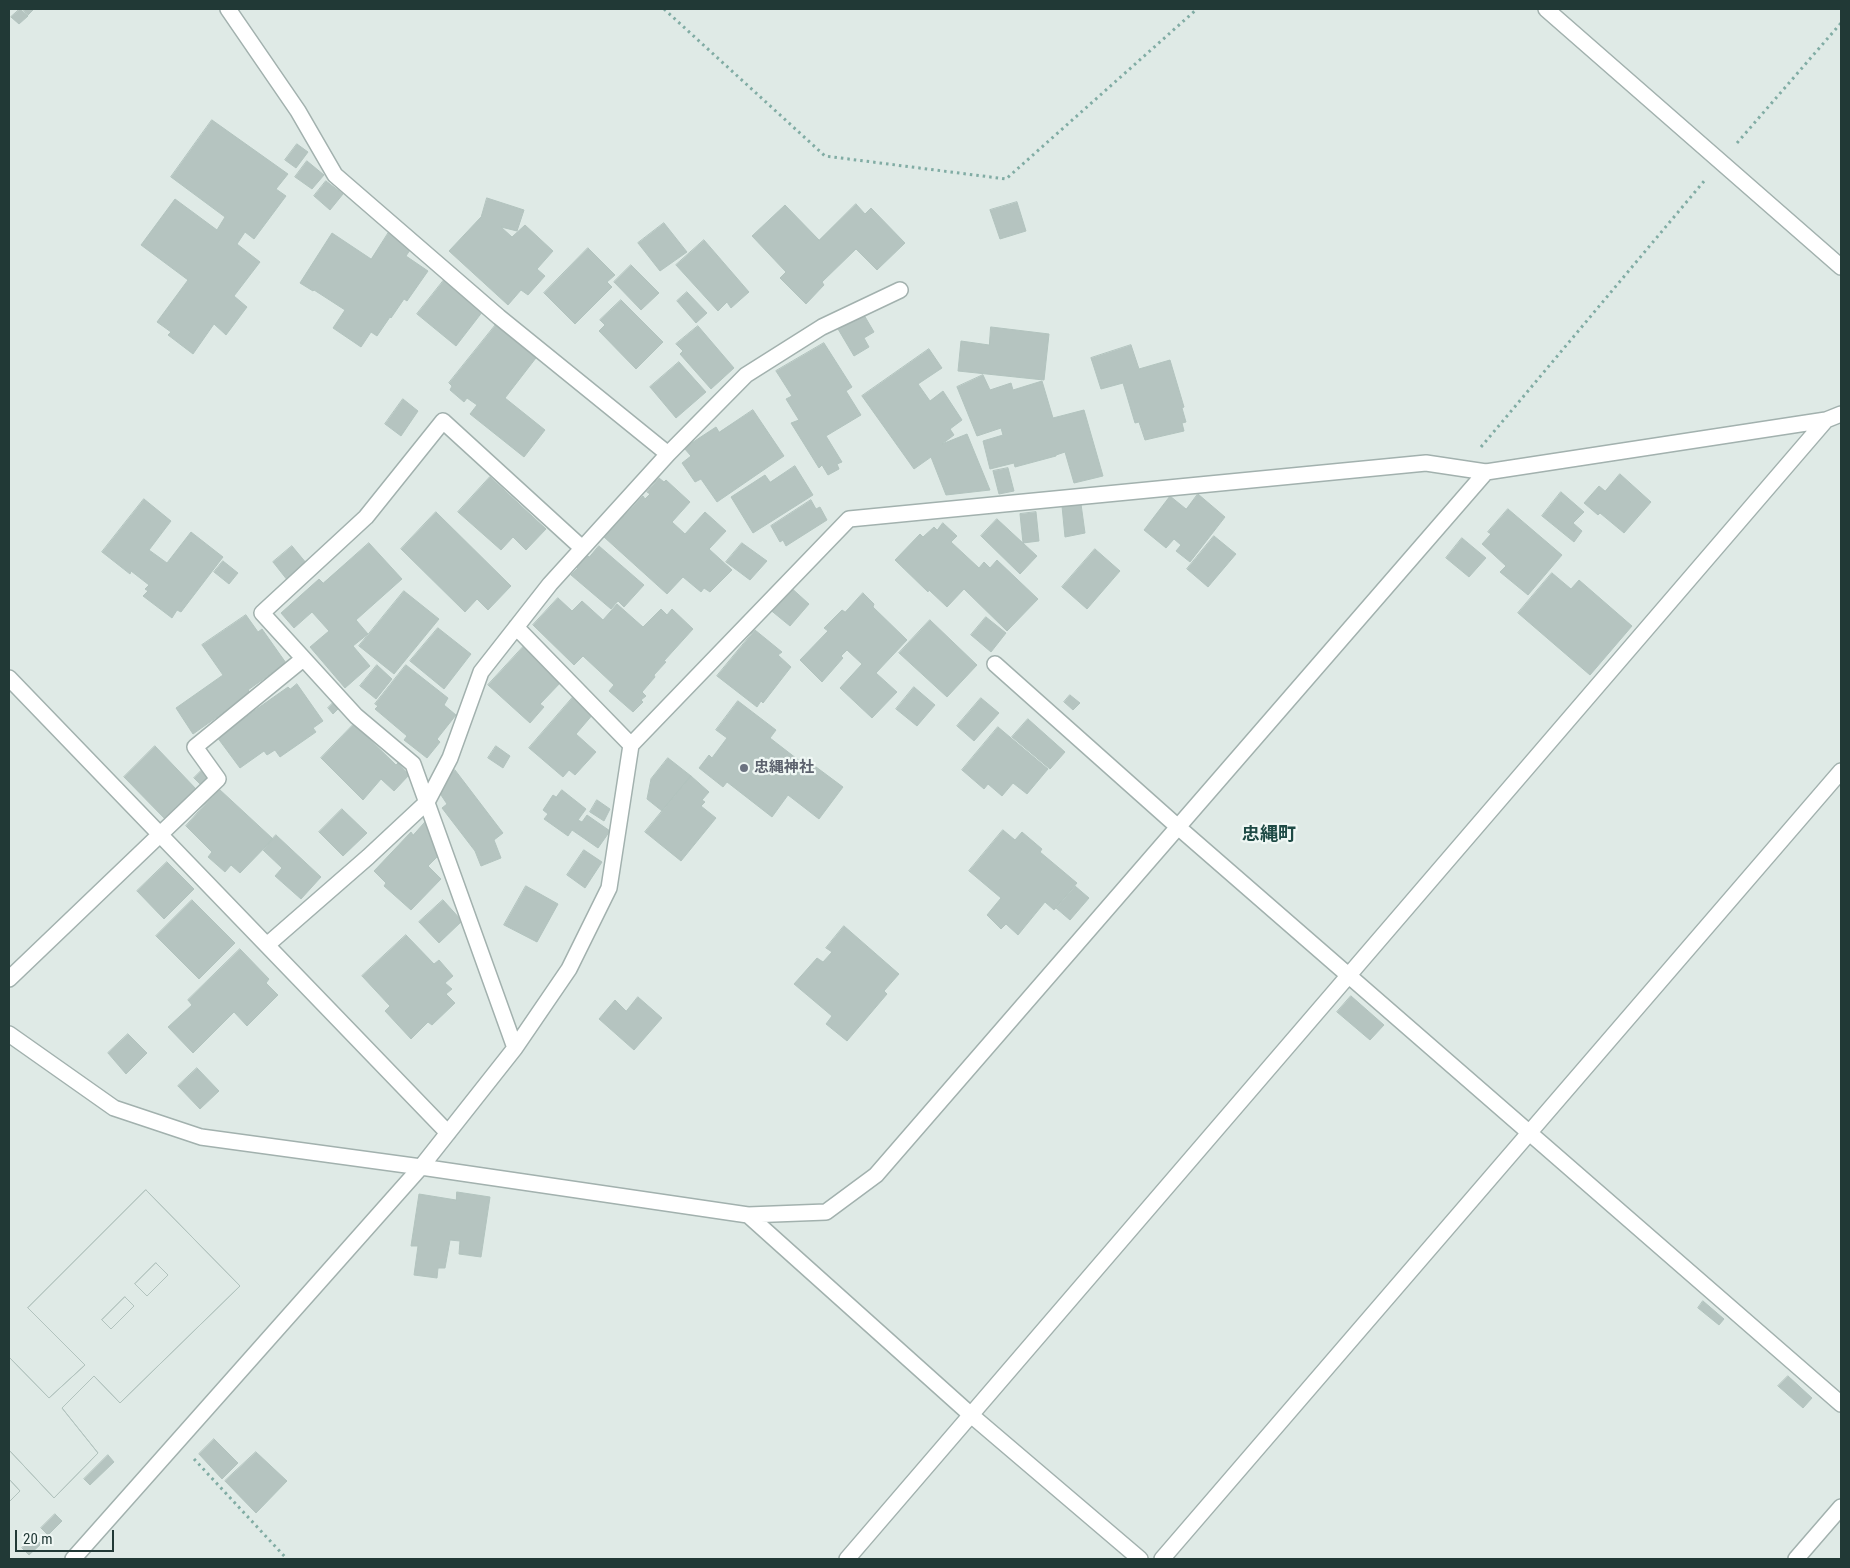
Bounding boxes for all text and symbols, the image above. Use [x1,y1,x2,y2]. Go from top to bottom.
place label: 忠縄神社 [754,759,814,777]
marker: 忠縄神社 [738,762,750,774]
district label: 忠縄町 [1242,824,1296,846]
scale bar [18,1520,116,1552]
text: 20 m [23,1530,53,1548]

